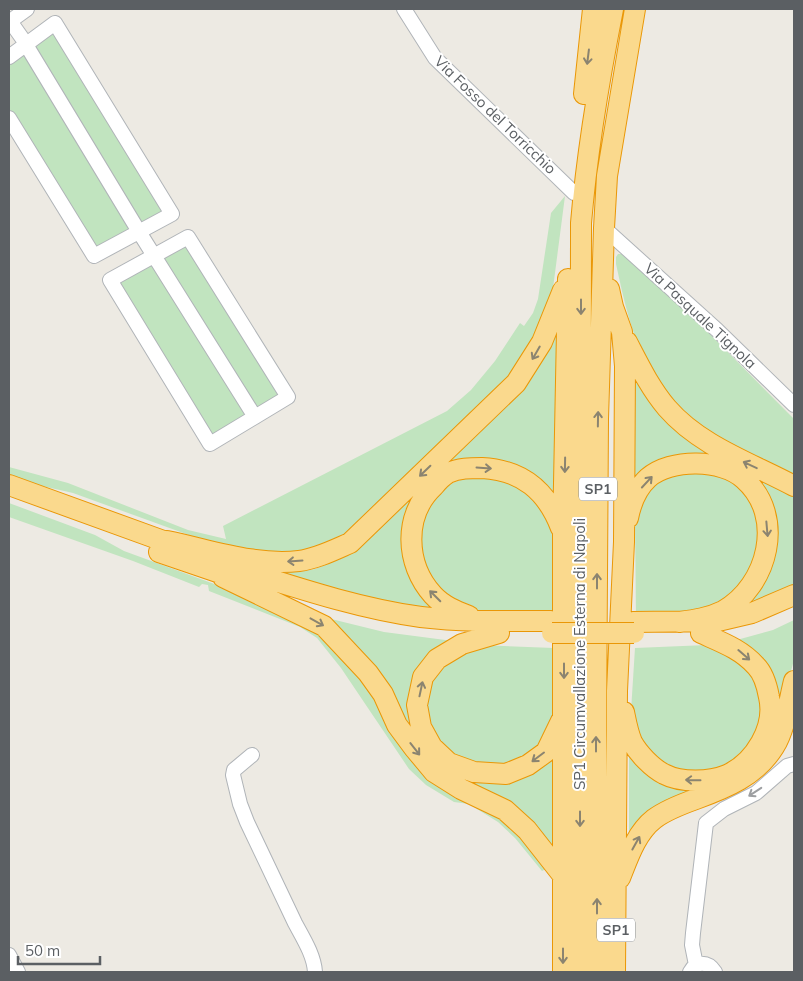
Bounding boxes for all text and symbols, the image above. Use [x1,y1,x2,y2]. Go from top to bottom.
one-way arrow [583,49,593,65]
street label: Via Fosso del Torricchio [430,51,560,178]
street label: Via Pasquale Tignola [640,259,760,373]
one-way arrow [576,298,586,315]
one-way arrow [530,345,540,360]
one-way arrow [594,411,603,427]
one-way arrow [560,456,569,472]
one-way arrow [743,460,758,470]
one-way arrow [476,464,492,473]
one-way arrow [419,465,431,477]
one-way arrow [641,476,653,488]
road number: SP1 [579,478,617,500]
street label: SP1 Circumvallazione Esterna di Napoli [570,518,589,790]
one-way arrow [763,520,772,536]
one-way arrow [287,556,303,565]
one-way arrow [592,573,602,590]
one-way arrow [429,590,441,602]
one-way arrow [309,618,323,628]
one-way arrow [737,649,750,661]
one-way arrow [559,662,568,678]
one-way arrow [417,681,426,697]
one-way arrow [591,736,601,752]
one-way arrow [410,742,421,755]
one-way arrow [532,752,545,763]
one-way arrow [686,775,702,784]
one-way arrow [749,788,763,798]
one-way arrow [575,811,585,827]
one-way arrow [631,835,641,850]
one-way arrow [592,898,602,914]
road number: SP1 [597,918,635,942]
scale bar [18,934,100,966]
text: 50 m [25,941,60,960]
one-way arrow [558,947,568,963]

